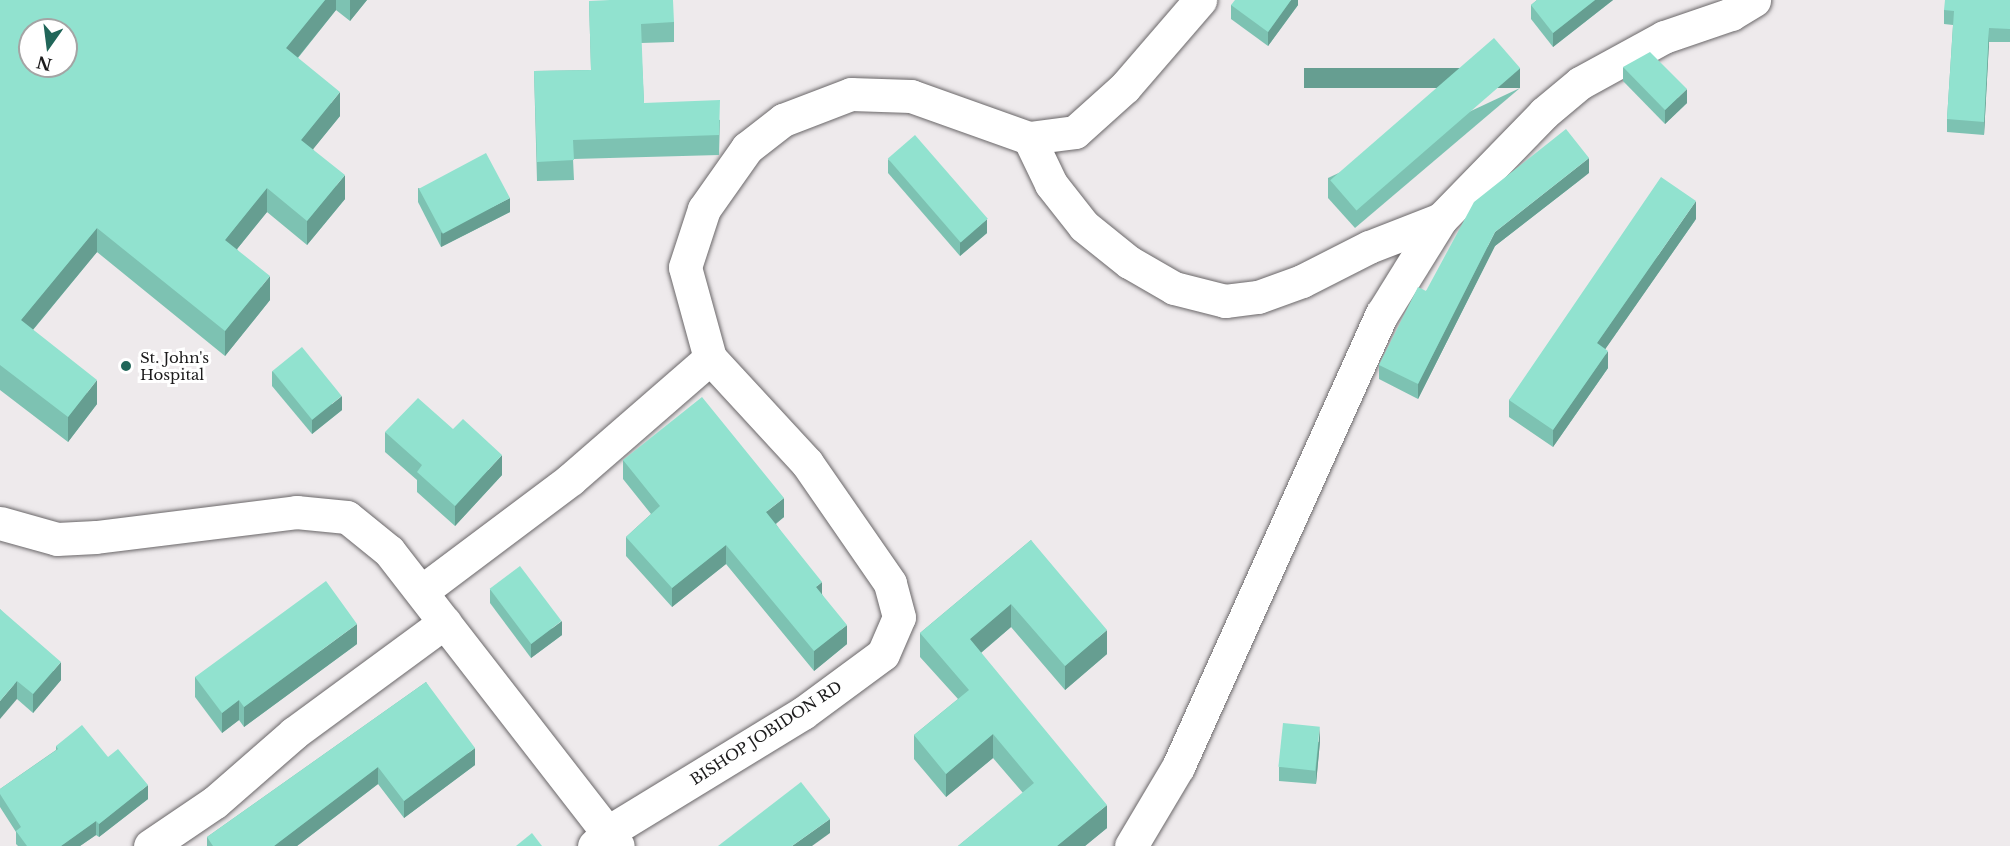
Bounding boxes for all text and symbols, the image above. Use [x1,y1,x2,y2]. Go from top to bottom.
north arrow [18,18,78,78]
text: N [34,52,54,75]
place label: St. John's Hospital [140,348,209,383]
marker: St. John's Hospital [117,357,135,375]
street label: BISHOP JOBIDON RD [687,677,845,789]

